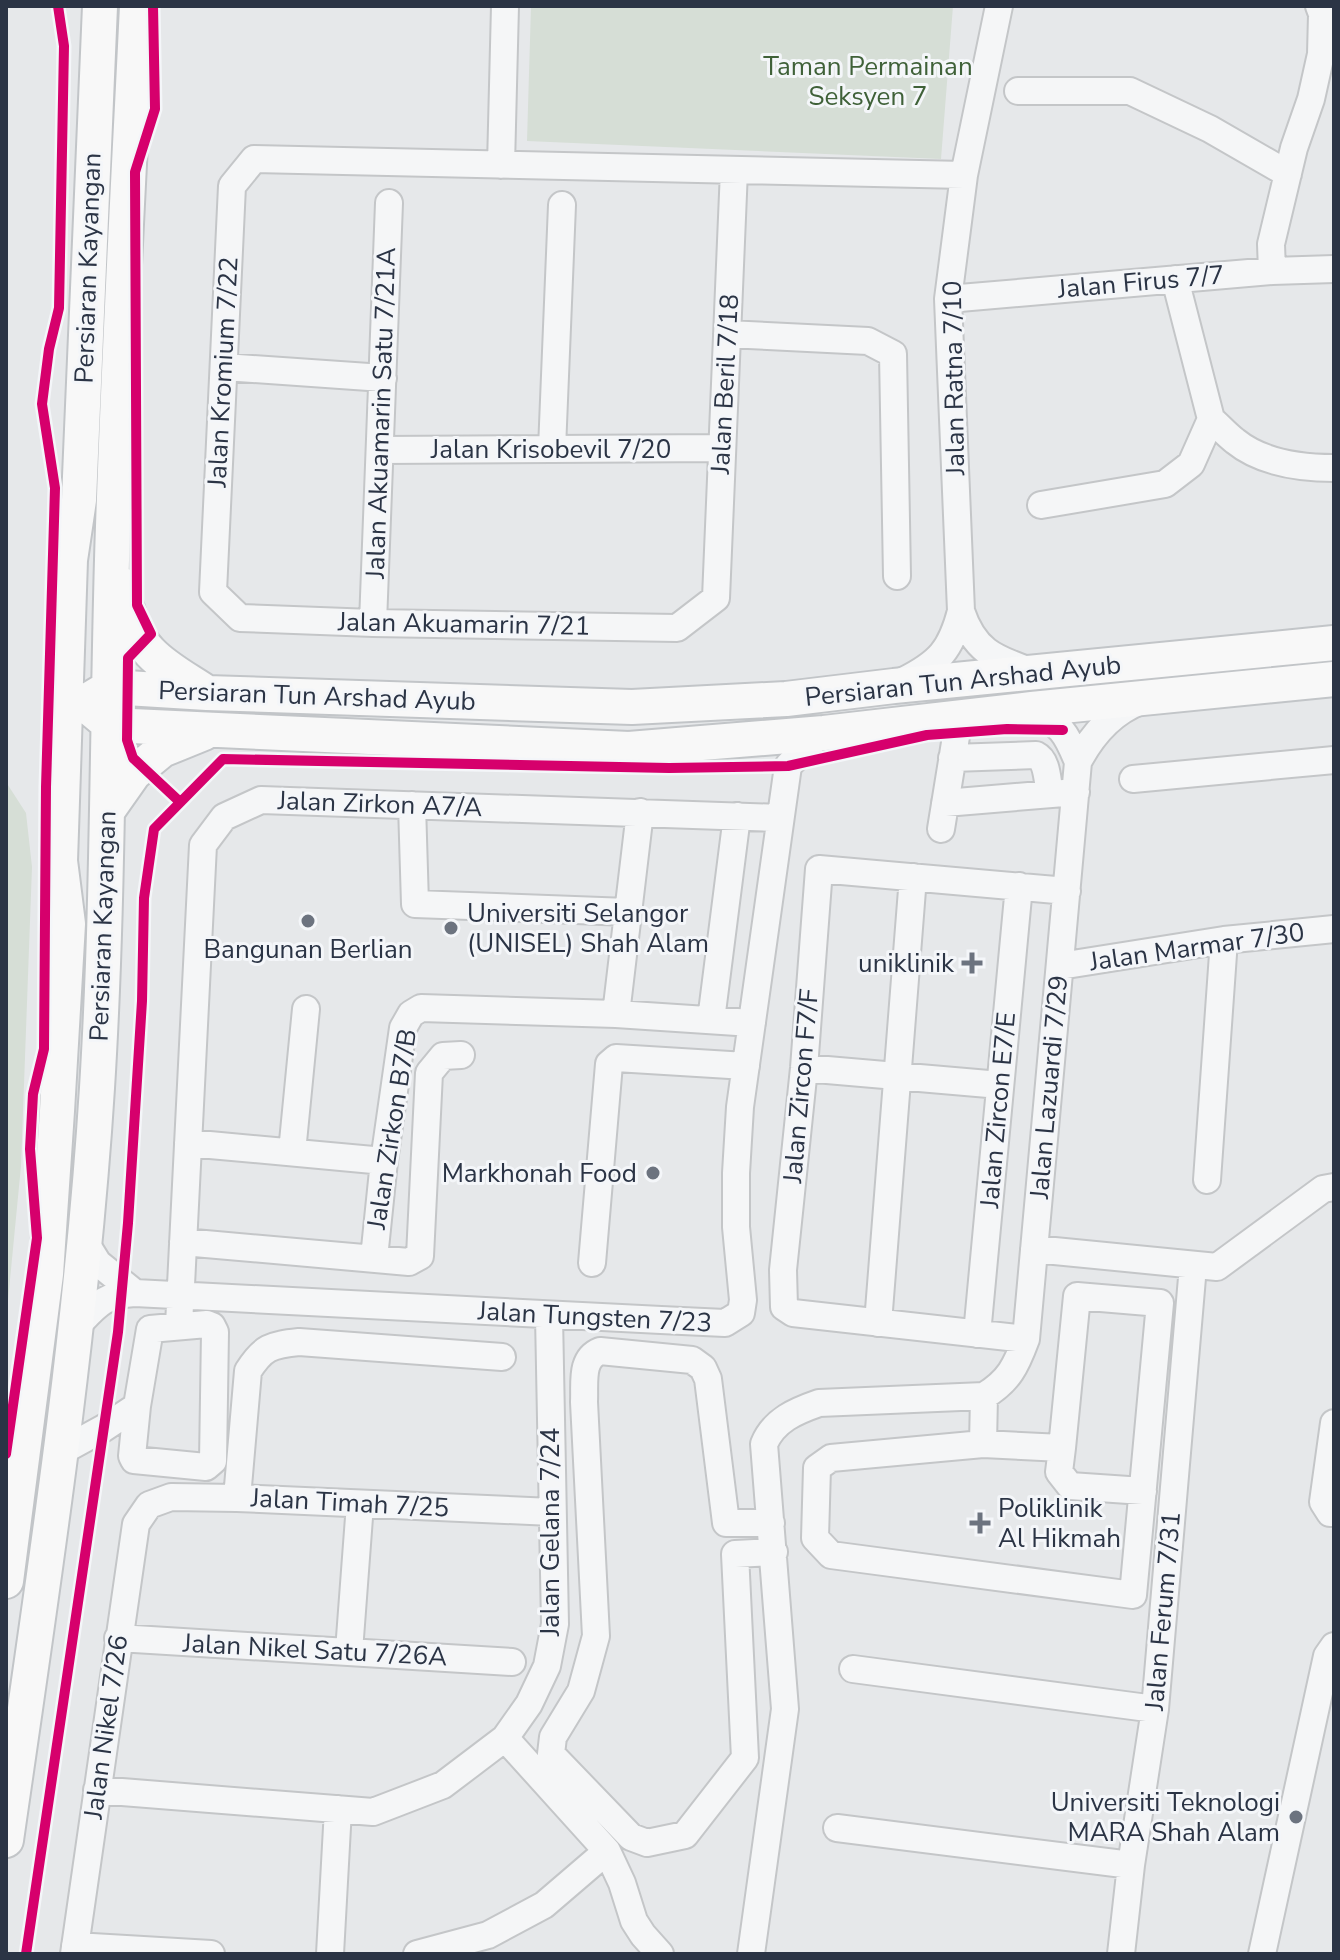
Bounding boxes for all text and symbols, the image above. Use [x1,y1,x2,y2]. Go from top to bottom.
park label: Taman Permainan Seksyen 7 [763,49,973,114]
street label: Persiaran Kayangan [66,152,110,384]
street label: Jalan Akuamarin Satu 7/21A [358,247,404,580]
street label: Jalan Kromium 7/22 [199,256,247,489]
street label: Jalan Firus 7/7 [1055,257,1226,307]
street label: Jalan Ratna 7/10 [935,280,973,477]
street label: Jalan Beril 7/18 [703,293,747,476]
street label: Jalan Krisobevil 7/20 [430,432,671,467]
street label: Jalan Akuamarin 7/21 [336,604,591,644]
street label: Persiaran Tun Arshad Ayub [803,647,1123,715]
street label: Persiaran Tun Arshad Ayub [158,673,476,719]
street label: Jalan Zirkon A7/A [276,783,483,825]
street label: Persiaran Kayangan [81,810,125,1042]
place label: Universiti Selangor (UNISEL) Shah Alam [467,896,709,961]
marker: Bangunan Berlian [299,912,317,930]
street label: Jalan Marmar 7/30 [1086,915,1307,980]
marker: Universiti Selangor (UNISEL) Shah Alam [442,919,460,937]
place label: Bangunan Berlian [204,932,412,967]
place label: uniklinik [858,946,955,981]
marker: uniklinik [961,952,983,974]
street label: Jalan Lazuardi 7/29 [1022,974,1076,1201]
street label: Jalan Zircon F7/F [775,987,827,1186]
street label: Jalan Zircon E7/E [972,1011,1024,1210]
street label: Jalan Zirkon B7/B [359,1026,425,1233]
place label: Markhonah Food [442,1156,637,1191]
marker: Markhonah Food [644,1164,662,1182]
street label: Jalan Tungsten 7/23 [476,1293,713,1341]
street label: Jalan Gelana 7/24 [533,1428,568,1637]
street label: Jalan Timah 7/25 [249,1480,450,1526]
place label: Poliklinik Al Hikmah [998,1491,1121,1556]
street label: Jalan Ferum 7/31 [1137,1510,1189,1713]
marker: Poliklinik Al Hikmah [969,1512,991,1534]
street label: Jalan Nikel Satu 7/26A [181,1626,448,1674]
street label: Jalan Nikel 7/26 [76,1633,136,1822]
place label: Universiti Teknologi MARA Shah Alam [1051,1785,1280,1850]
marker: Universiti Teknologi MARA Shah Alam [1287,1808,1305,1826]

